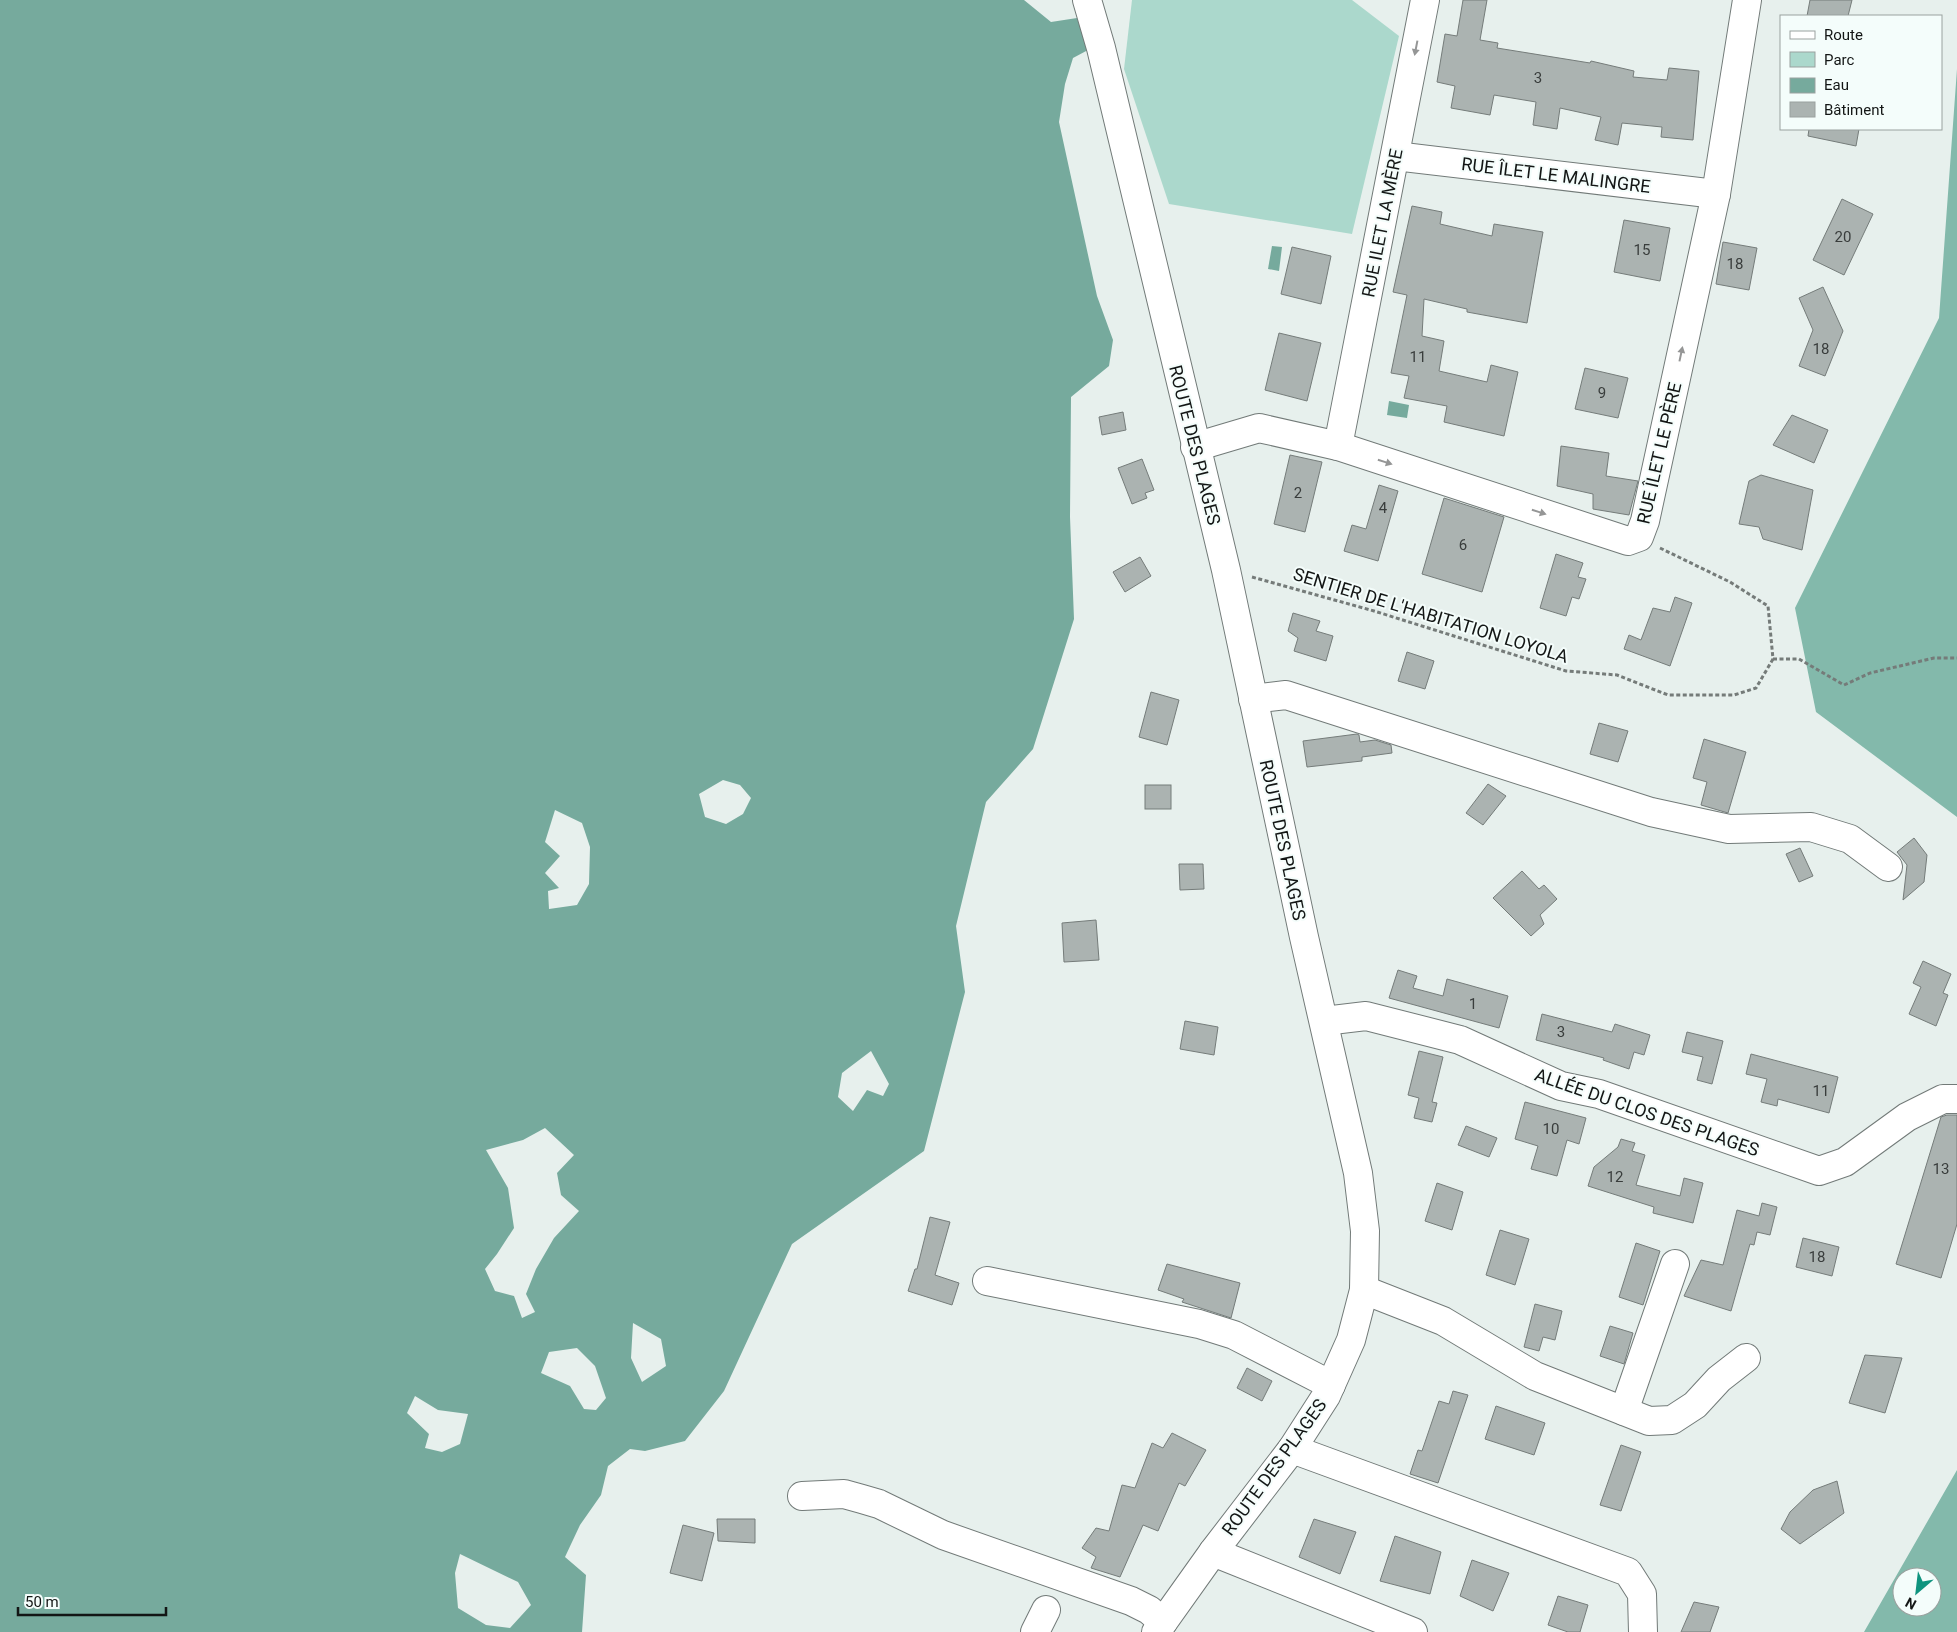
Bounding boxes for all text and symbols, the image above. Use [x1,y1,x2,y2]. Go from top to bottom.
legend [1780,15,1942,130]
text: Route [1824,26,1863,44]
one-way arrow [1412,40,1420,55]
text: Parc [1824,51,1854,69]
house number: 3 [1534,69,1542,87]
text: Eau [1824,76,1849,94]
text: Bâtiment [1824,101,1884,119]
street label: RUE ILET LA MÈRE [1357,147,1407,299]
street label: RUE ÎLET LE MALINGRE [1460,153,1652,197]
house number: 20 [1835,228,1851,246]
house number: 15 [1634,241,1650,259]
house number: 18 [1727,255,1743,273]
house number: 18 [1813,340,1829,358]
one-way arrow [1677,346,1685,361]
house number: 11 [1410,348,1426,366]
street label: ROUTE DES PLAGES [1165,363,1225,527]
street label: RUE ÎLET LE PÈRE [1633,380,1685,526]
house number: 9 [1598,384,1606,402]
one-way arrow [1377,458,1392,466]
house number: 2 [1294,484,1302,502]
house number: 4 [1379,499,1388,517]
one-way arrow [1532,509,1547,517]
house number: 6 [1459,536,1467,554]
street label: SENTIER DE L'HABITATION LOYOLA [1291,563,1571,667]
street label: ROUTE DES PLAGES [1256,758,1310,923]
house number: 1 [1469,995,1477,1013]
house number: 3 [1557,1023,1565,1041]
street label: ALLÉE DU CLOS DES PLAGES [1532,1064,1762,1160]
house number: 11 [1813,1082,1829,1100]
house number: 10 [1543,1120,1559,1138]
house number: 13 [1933,1160,1949,1178]
house number: 12 [1607,1168,1623,1186]
house number: 18 [1809,1248,1825,1266]
street label: ROUTE DES PLAGES [1217,1394,1331,1539]
north arrow [1892,1567,1942,1617]
scale bar [18,1584,165,1616]
text: 50 m [25,1593,59,1611]
text: N [1903,1594,1919,1613]

